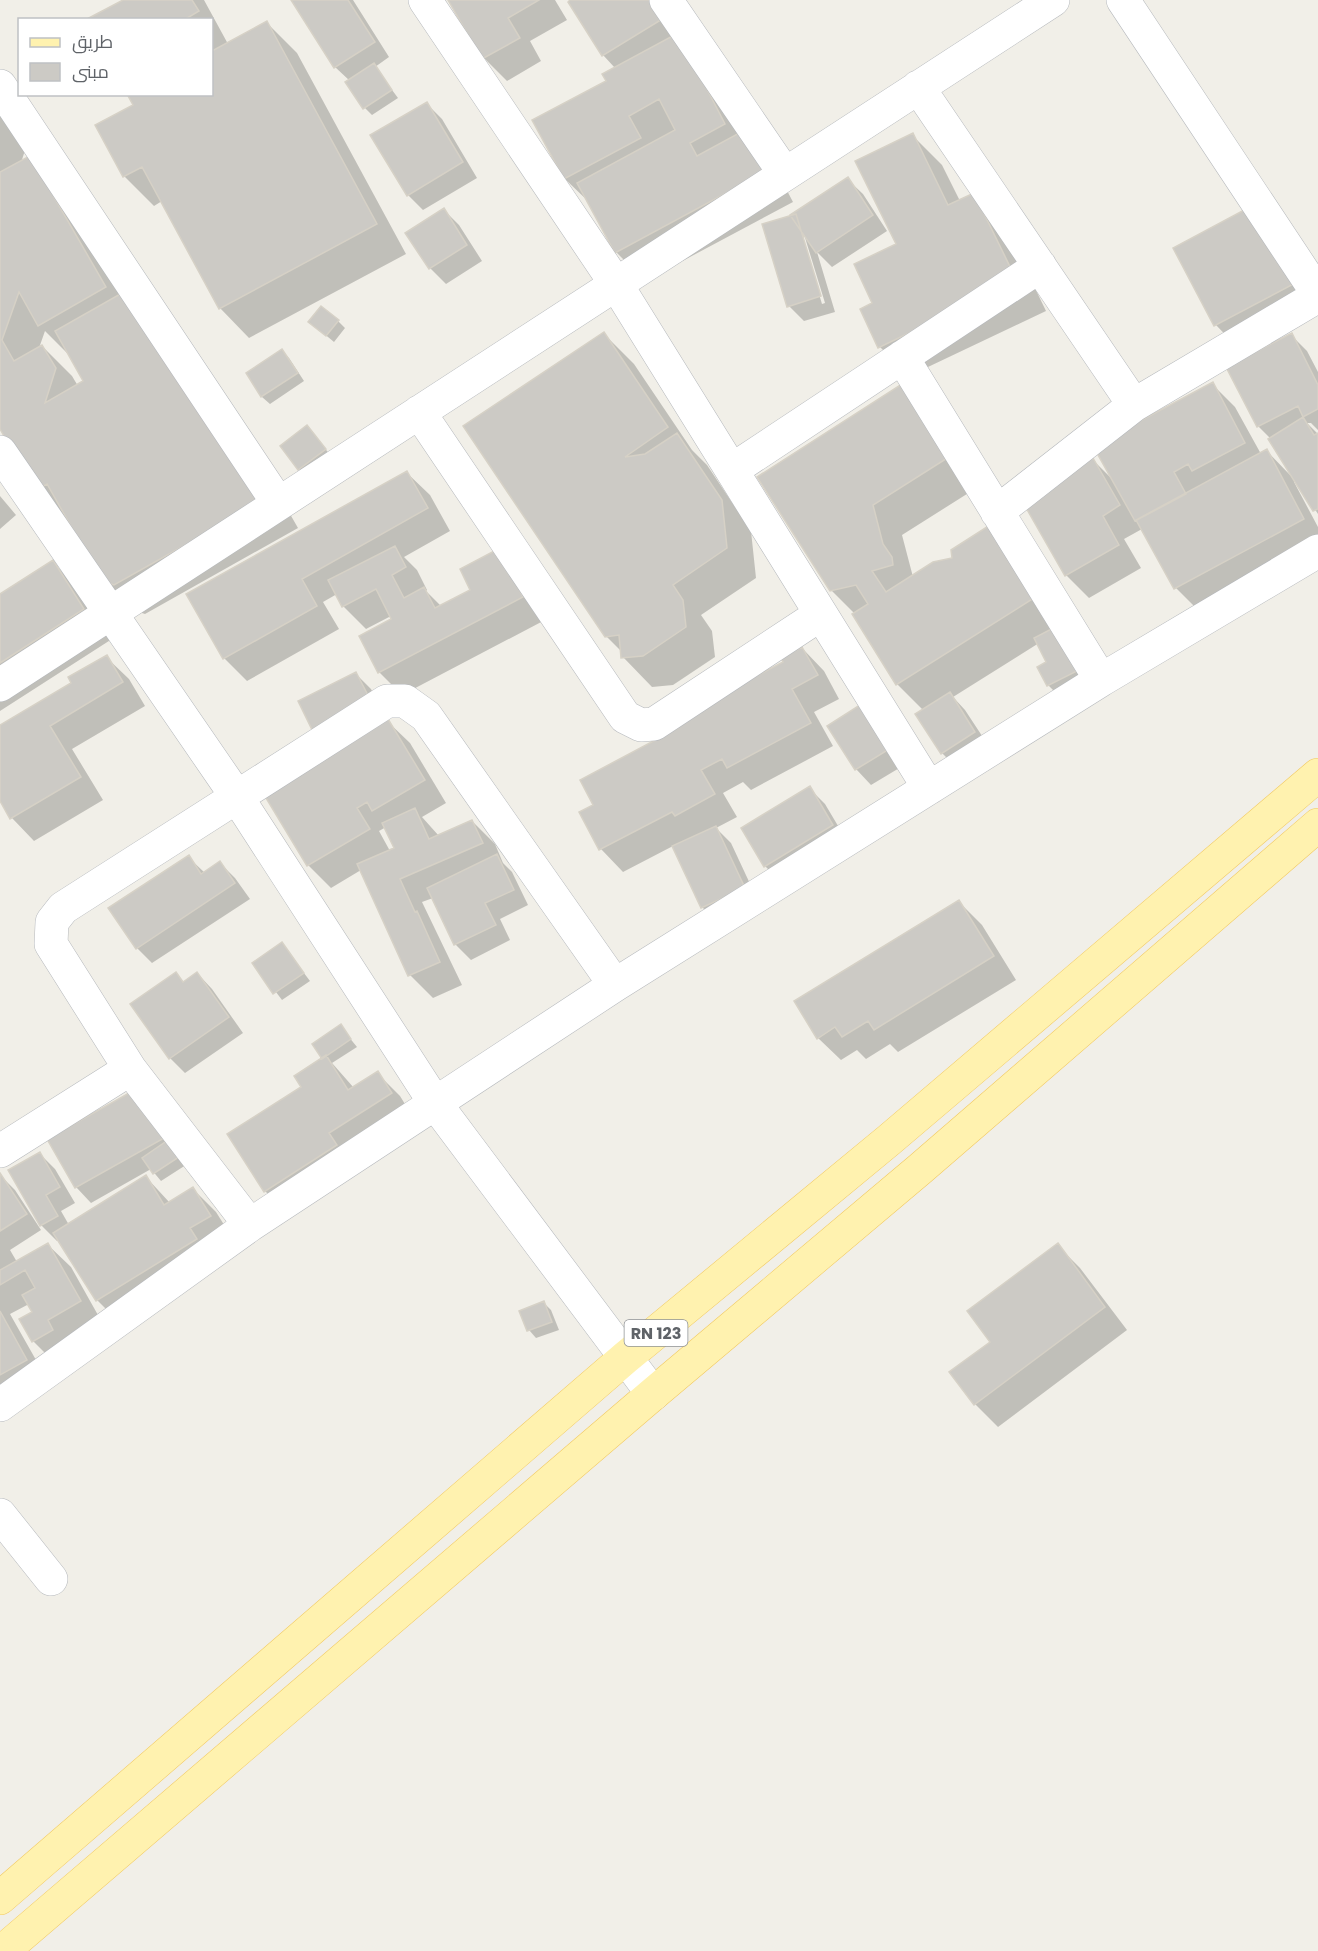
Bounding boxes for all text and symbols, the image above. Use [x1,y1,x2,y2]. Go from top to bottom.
legend [18,18,213,96]
text: طريق [72,29,113,54]
text: مبنى [72,59,109,84]
road number: RN 123 [624,1320,688,1346]

